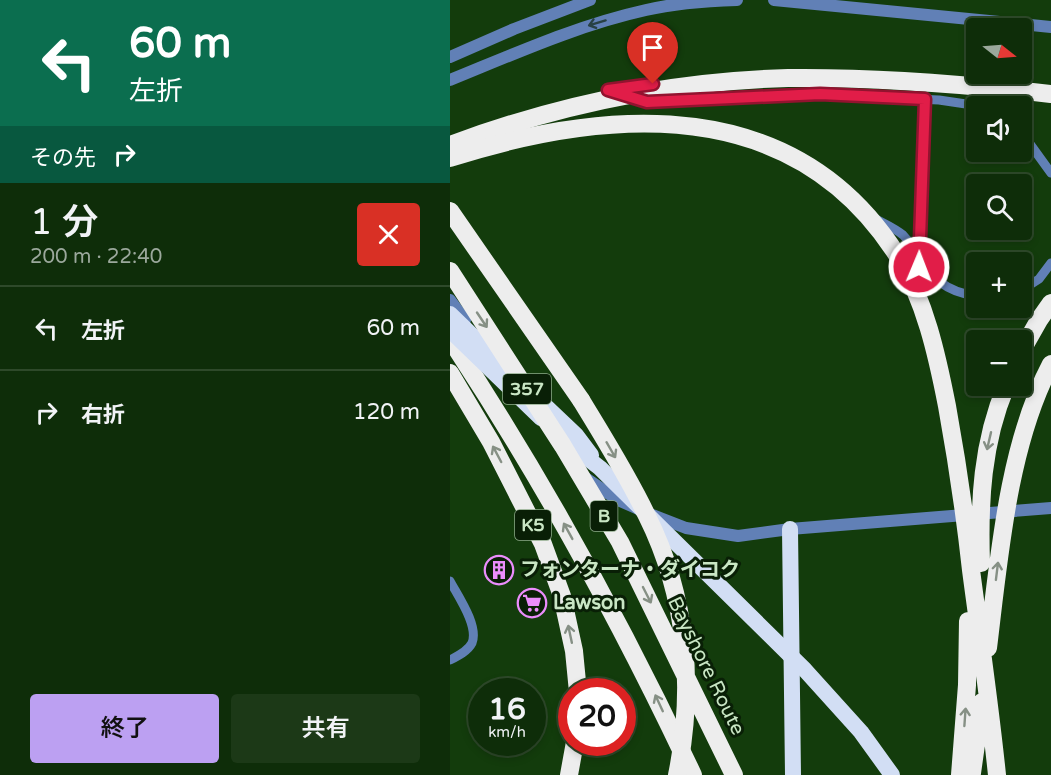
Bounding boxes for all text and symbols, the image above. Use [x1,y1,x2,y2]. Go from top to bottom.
text: 60 m [129,18,231,69]
one-way arrow [588,18,607,29]
north arrow [966,18,1032,84]
map controls [966,18,1032,396]
pin [627,22,678,84]
icon: left [30,24,108,102]
icon: arrive [636,31,669,64]
text: 左折 [129,75,183,108]
button: sound [966,96,1032,162]
icon: right [108,138,141,171]
text: その先 [30,145,96,171]
button: search [966,174,1032,240]
text: 1 分 [30,201,98,244]
button: close [357,203,420,266]
position arrow [887,235,951,299]
text: 200 m · 22:40 [30,245,162,269]
button: + [966,252,1032,318]
one-way arrow [476,311,489,328]
icon: left [30,312,63,345]
text: 60 m [366,315,420,341]
text: 左折 [81,318,125,344]
button: − [966,330,1032,396]
road number: 357 [503,374,551,404]
icon: right [30,396,63,429]
text: 120 m [353,399,420,425]
text: 右折 [81,402,125,428]
one-way arrow [983,431,994,451]
one-way arrow [606,441,618,458]
one-way arrow [491,445,502,463]
road number: B [590,501,618,531]
road number: K5 [515,510,551,540]
one-way arrow [562,523,574,540]
building icon: フォンターナ・ダイコク [483,554,515,586]
place label: フォンターナ・ダイコク [520,558,740,582]
one-way arrow [992,562,1003,582]
one-way arrow [641,586,653,604]
supermarket icon: Lawson [516,587,548,619]
place label: Lawson [553,591,625,615]
street label: Bayshore Route [662,593,750,739]
one-way arrow [564,624,575,644]
speed limit sign: 20 [558,678,636,756]
text: 16 [488,691,526,728]
button: 終了 [30,694,219,763]
button: 共有 [231,694,420,763]
one-way arrow [653,695,665,713]
one-way arrow [960,707,971,727]
text: km/h [488,723,526,741]

